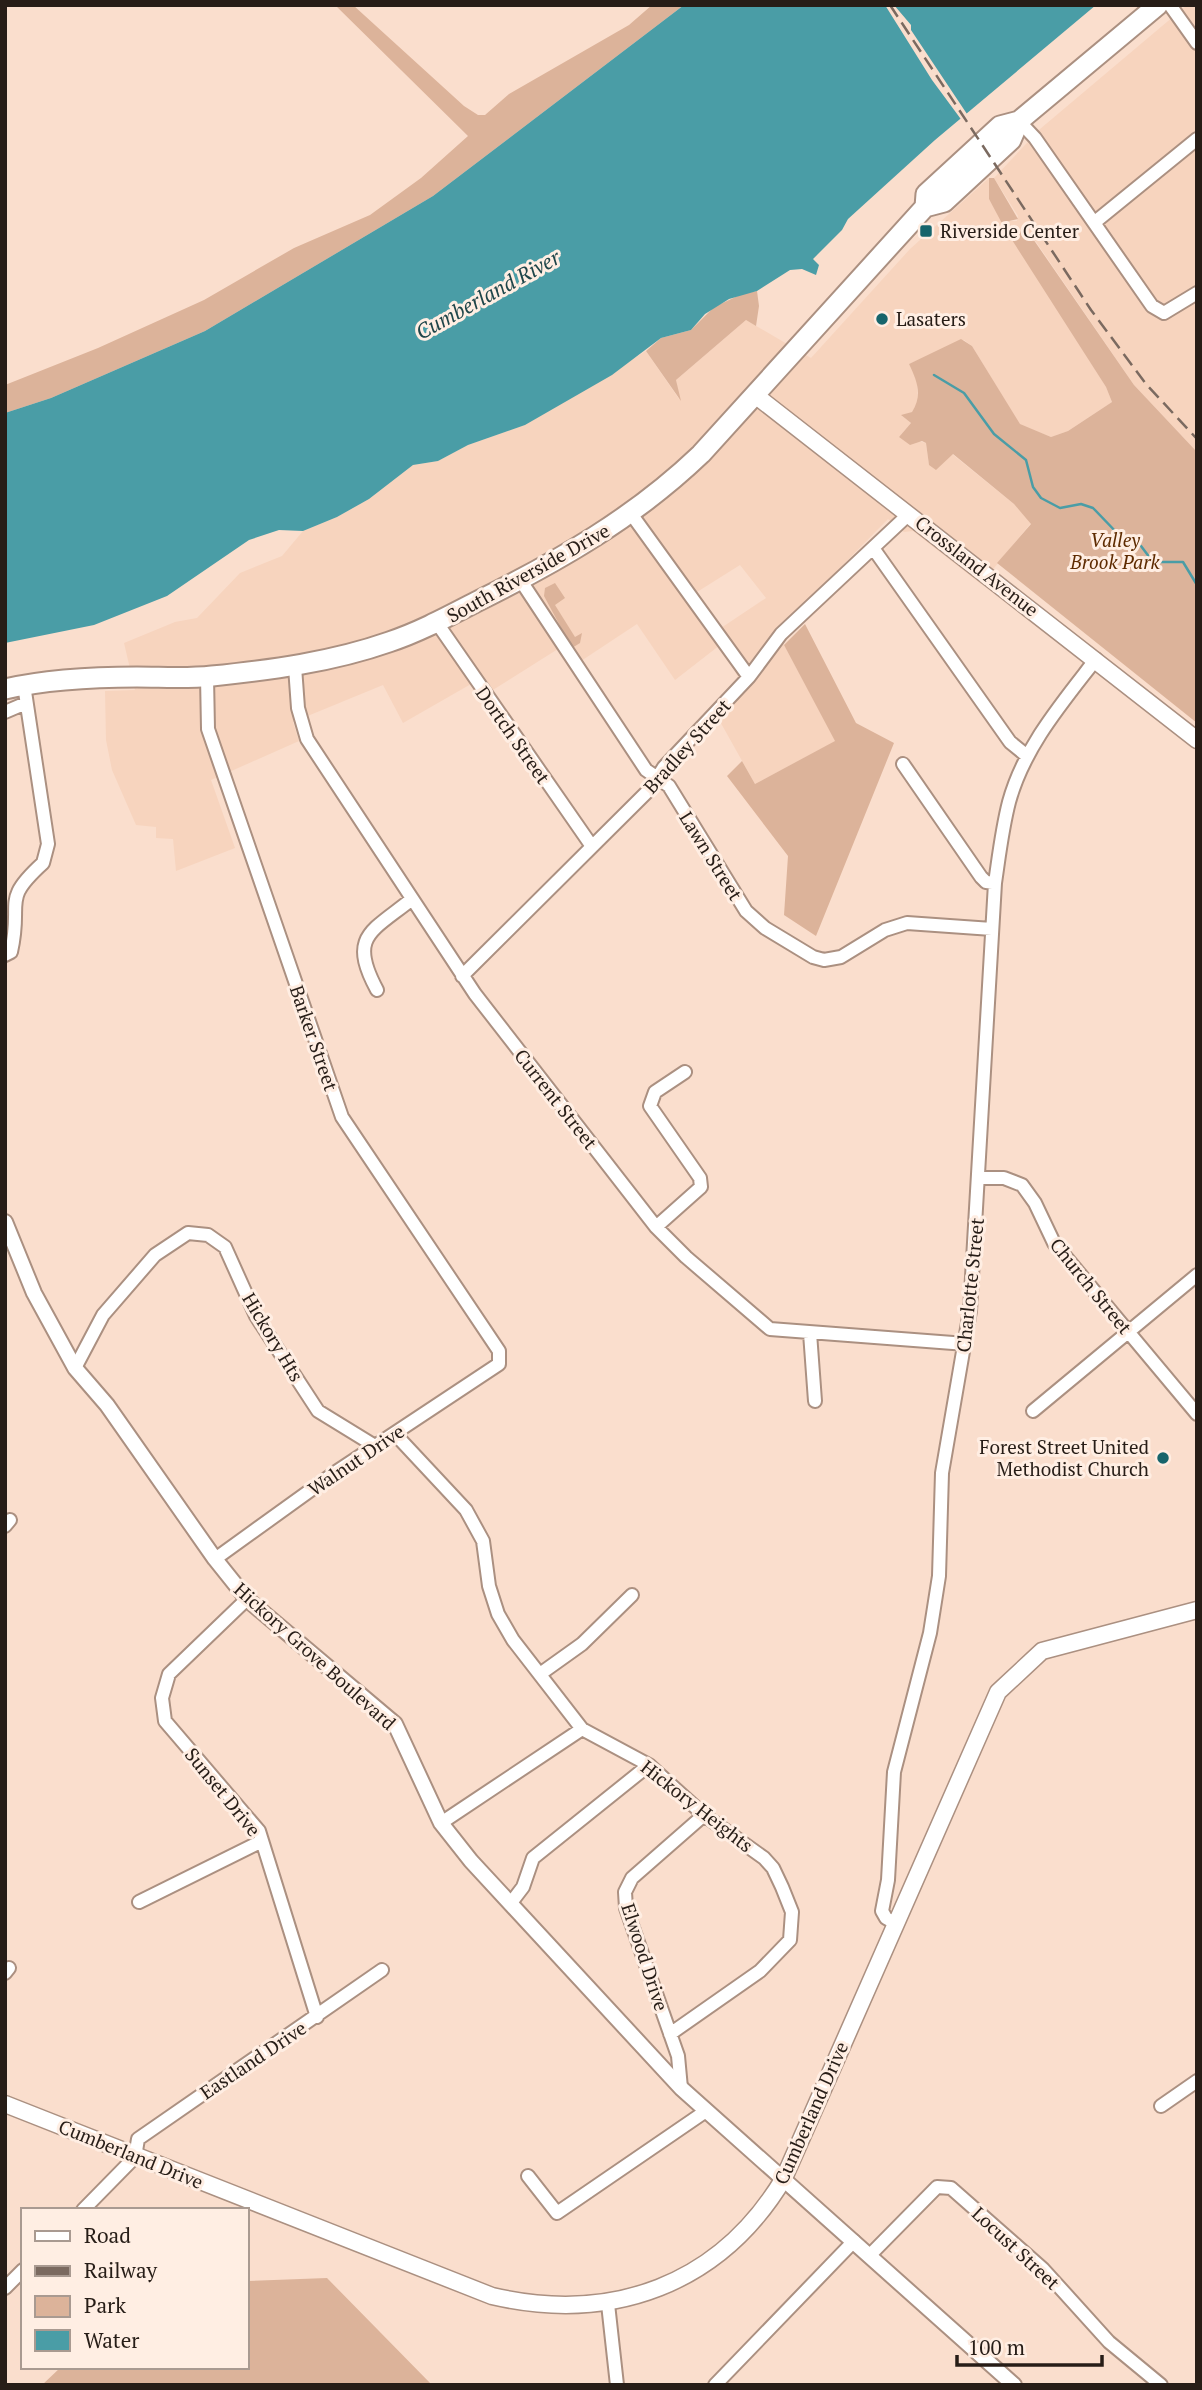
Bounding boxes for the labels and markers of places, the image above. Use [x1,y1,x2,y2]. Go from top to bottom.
place label: Riverside Center [940,218,1080,243]
marker: Riverside Center [918,223,934,239]
place label: Lasaters [896,306,966,331]
marker: Lasaters [874,311,890,327]
place label: Forest Street United Methodist Church [979,1434,1149,1481]
marker: Forest Street United Methodist Church [1155,1450,1171,1466]

